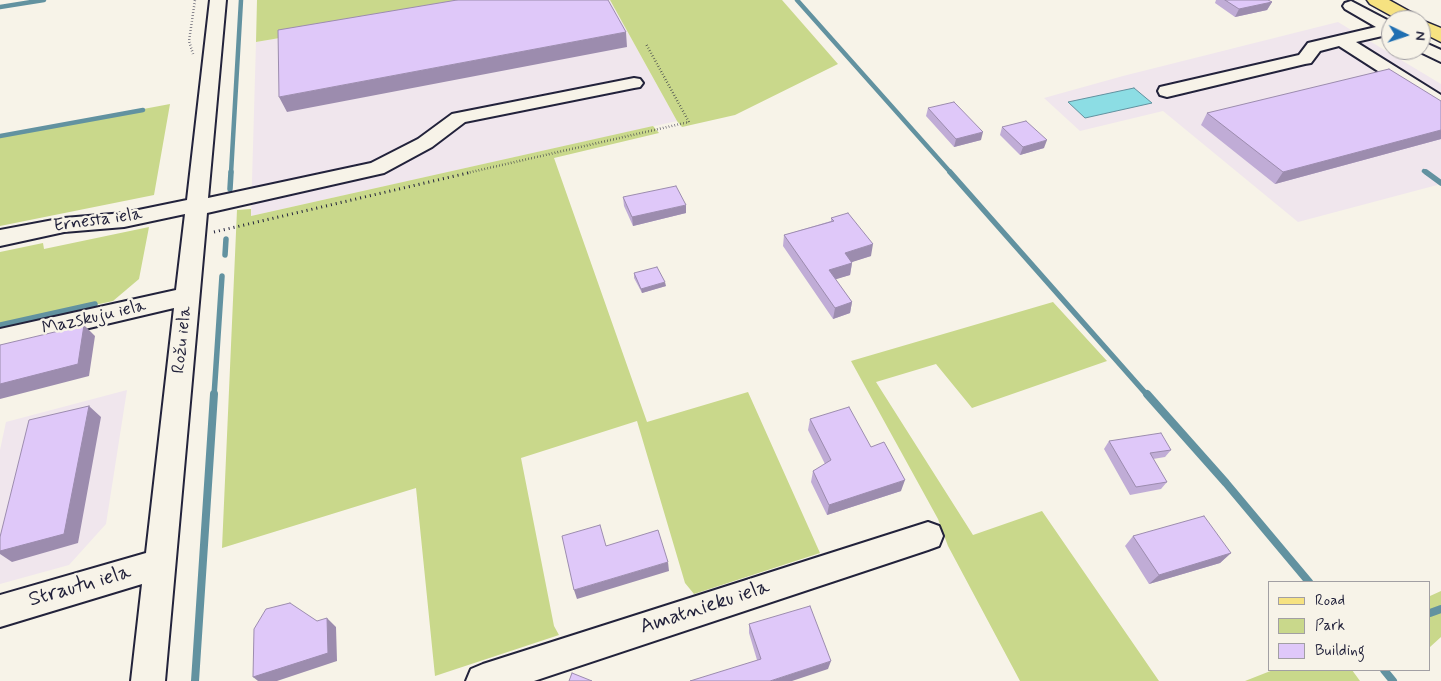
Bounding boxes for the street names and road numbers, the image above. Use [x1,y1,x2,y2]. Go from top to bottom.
street label: Ernesta iela [52,204,144,238]
street label: Mazskuju iela [40,296,148,340]
street label: Rožu iela [169,305,197,375]
street label: Strautu iela [26,560,134,614]
street label: Amatnieku iela [637,575,773,641]

